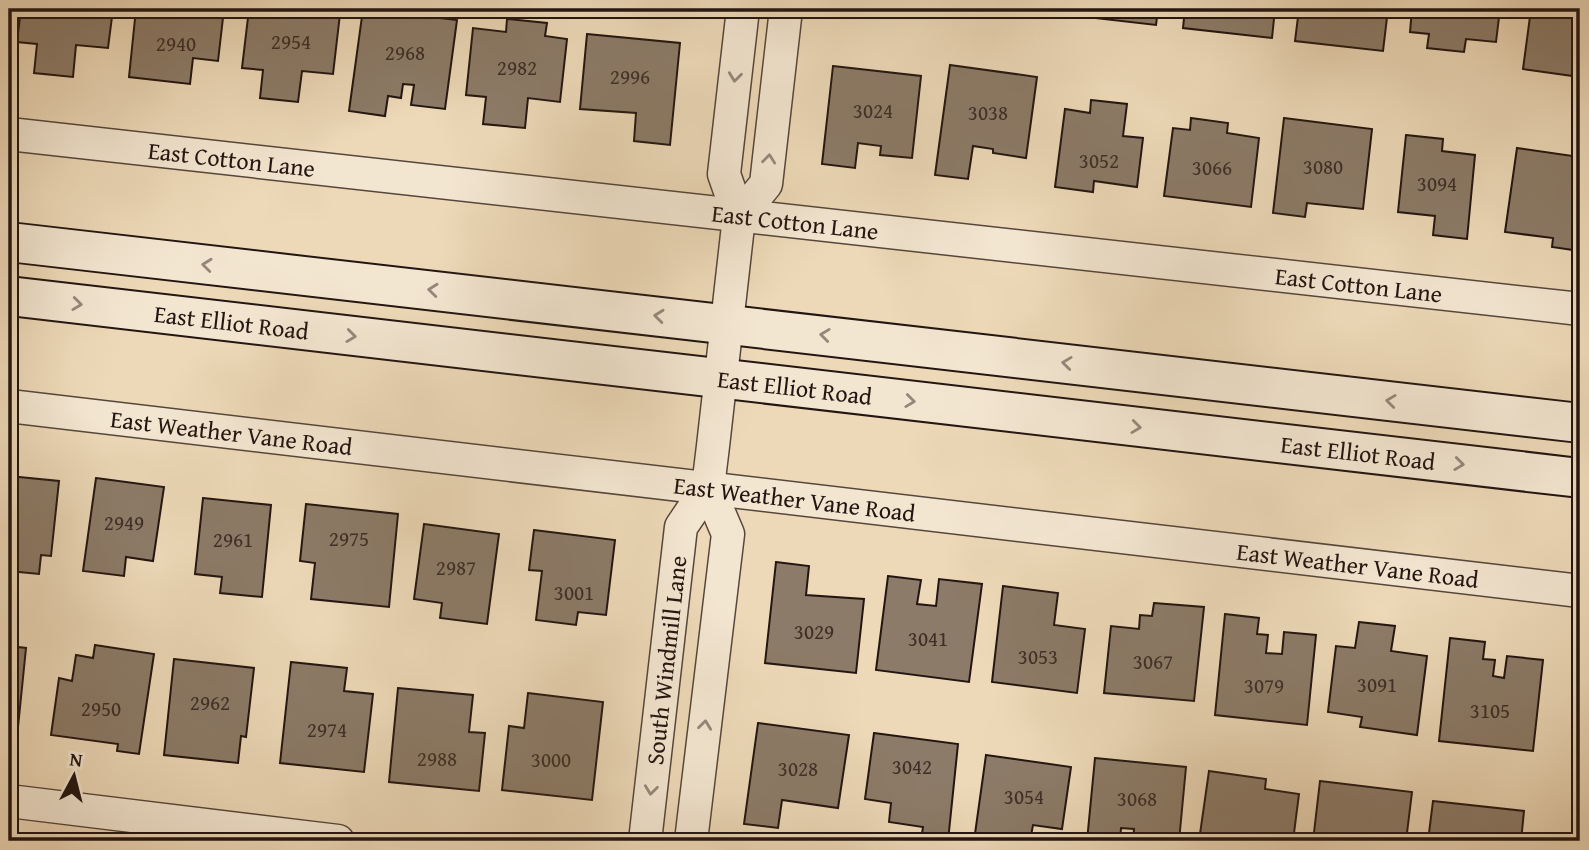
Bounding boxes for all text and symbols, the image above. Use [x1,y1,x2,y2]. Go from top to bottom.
house number: 2954 [271,26,311,57]
house number: 2940 [156,28,196,59]
house number: 2968 [385,37,425,68]
house number: 2982 [497,52,537,83]
house number: 2996 [610,61,650,92]
one-way arrow [728,71,743,82]
house number: 3024 [853,95,893,126]
house number: 3038 [968,97,1008,128]
street label: East Cotton Lane [146,132,317,185]
house number: 3052 [1079,145,1119,176]
house number: 3080 [1303,151,1343,182]
house number: 3066 [1192,152,1232,183]
one-way arrow [761,153,776,164]
house number: 3094 [1417,168,1457,199]
street label: East Cotton Lane [710,195,881,248]
one-way arrow [201,257,213,272]
street label: East Cotton Lane [1273,258,1444,311]
one-way arrow [427,283,439,298]
street label: East Elliot Road [152,295,311,348]
one-way arrow [71,297,82,312]
one-way arrow [653,309,664,324]
one-way arrow [345,328,357,343]
one-way arrow [819,328,831,343]
one-way arrow [1062,356,1073,371]
street label: East Elliot Road [716,361,874,413]
one-way arrow [904,393,916,408]
one-way arrow [1385,394,1397,409]
street label: East Weather Vane Road [109,401,354,464]
one-way arrow [1130,419,1142,434]
street label: East Elliot Road [1279,426,1437,479]
one-way arrow [1453,456,1465,471]
street label: East Weather Vane Road [672,467,918,530]
house number: 2949 [104,507,144,538]
house number: 2975 [329,523,369,554]
house number: 2961 [213,524,253,555]
street label: East Weather Vane Road [1235,533,1481,596]
house number: 2987 [436,552,476,583]
street label: South Windmill Lane [636,554,695,767]
house number: 3001 [554,577,594,608]
house number: 3029 [794,616,834,647]
house number: 3041 [908,623,948,654]
house number: 3053 [1018,641,1058,672]
house number: 3067 [1133,646,1173,677]
house number: 3091 [1357,669,1397,700]
house number: 3079 [1244,670,1284,701]
house number: 2962 [190,687,230,718]
house number: 2950 [81,693,121,724]
house number: 3105 [1470,695,1510,726]
house number: 2974 [307,714,347,745]
one-way arrow [697,719,712,731]
north arrow [38,742,108,812]
house number: 2988 [417,743,457,774]
text: N [68,744,84,774]
house number: 3000 [531,744,571,775]
house number: 3042 [892,751,932,782]
house number: 3028 [778,753,818,784]
house number: 3054 [1004,781,1044,812]
house number: 3068 [1117,783,1157,814]
one-way arrow [643,784,658,796]

